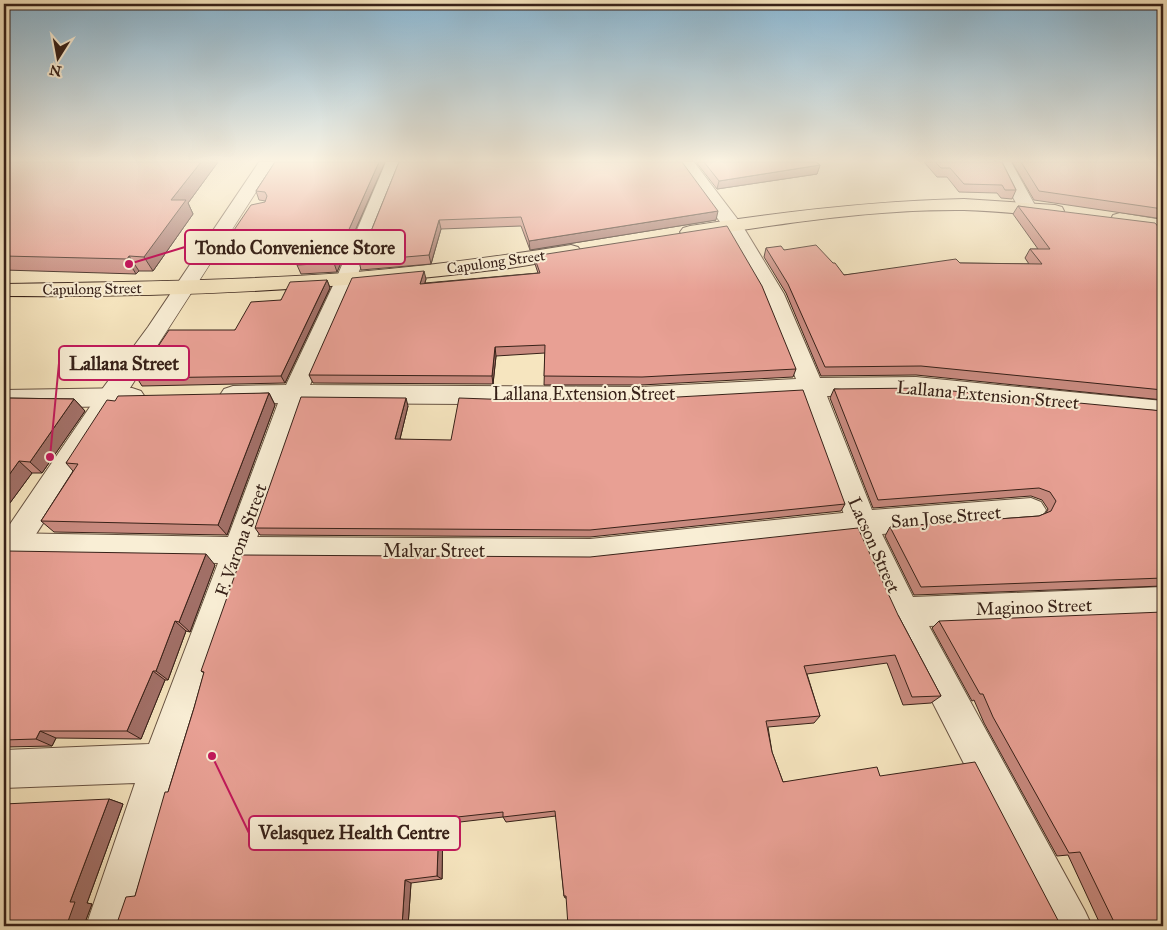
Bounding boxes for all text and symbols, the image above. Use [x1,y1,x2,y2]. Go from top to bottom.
north arrow [32,32,82,82]
text: N [48,61,63,80]
callout: Tondo Convenience Store [185,230,405,264]
text: Tondo Convenience Store [194,236,395,259]
street label: Capulong Street [446,246,547,278]
street label: Capulong Street [42,279,142,299]
callout: Lallana Street [59,346,189,380]
text: Lallana Street [69,352,179,375]
street label: Lallana Extension Street [896,376,1081,414]
street label: Lallana Extension Street [493,383,676,405]
street label: F. Varona Street [210,480,272,600]
street label: Lacson Street [843,494,905,597]
street label: San Jose Street [890,501,1003,534]
street label: Malvar Street [383,540,486,562]
street label: Maginoo Street [976,594,1093,621]
callout: Velasquez Health Centre [249,816,460,850]
text: Velasquez Health Centre [257,821,450,845]

